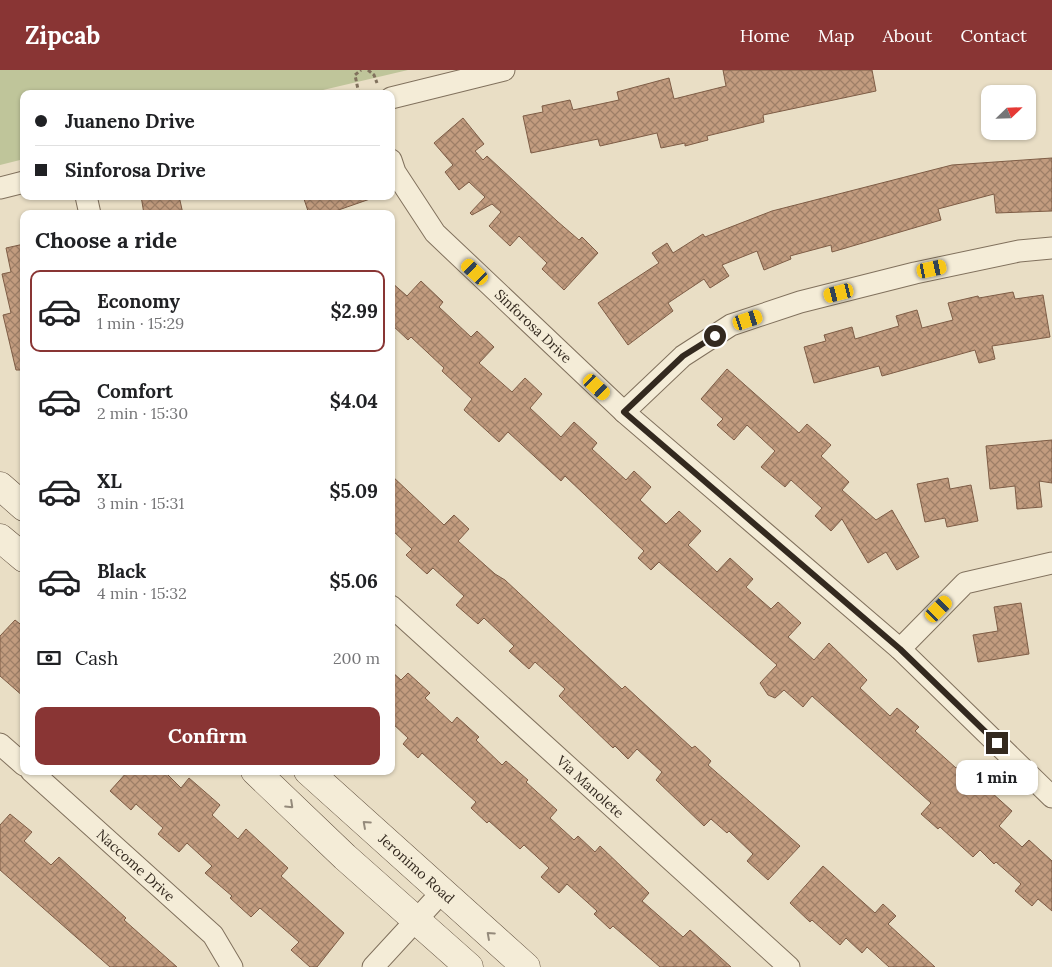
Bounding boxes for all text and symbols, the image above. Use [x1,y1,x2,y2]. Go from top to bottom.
text: Zipcab [25,20,100,51]
text: Home [740,24,790,47]
text: Map [818,24,854,47]
text: About [882,24,932,47]
text: Contact [960,24,1027,47]
north arrow [981,85,1036,140]
map controls [981,85,1036,140]
text: Juaneno Drive [65,109,195,133]
text: Sinforosa Drive [65,158,206,182]
text: Choose a ride [35,226,177,254]
car [458,256,491,288]
car [915,259,948,279]
car [822,282,855,304]
street label: Sinforosa Drive [491,285,576,367]
icon: car [37,289,82,334]
text: Economy [97,289,180,313]
text: $2.99 [330,299,378,323]
car [731,308,764,332]
text: 1 min · 15:29 [97,313,184,333]
route start [704,325,726,347]
car [580,371,613,403]
icon: car [37,379,82,424]
text: Comfort [97,379,173,403]
text: $4.04 [330,389,378,413]
text: 2 min · 15:30 [97,403,188,423]
icon: car [37,469,82,514]
text: XL [97,469,122,493]
text: $5.09 [329,479,378,503]
text: 3 min · 15:31 [97,493,184,513]
icon: car [37,559,82,604]
text: Black [97,559,146,583]
text: $5.06 [329,569,378,593]
text: 4 min · 15:32 [97,583,187,603]
car [923,593,954,625]
icon: cash [35,644,63,672]
text: Cash [75,646,118,670]
text: 200 m [333,648,380,668]
button: Confirm [35,707,380,765]
route end [986,732,1008,754]
street label: Via Manolete [552,751,628,822]
callout: 1 min [956,760,1038,796]
text: 1 min [977,767,1017,787]
one-way arrow [284,799,293,808]
one-way arrow [363,821,372,830]
street label: Naccome Drive [93,825,179,906]
street label: Jeronimo Road [374,829,458,907]
one-way arrow [487,932,496,940]

